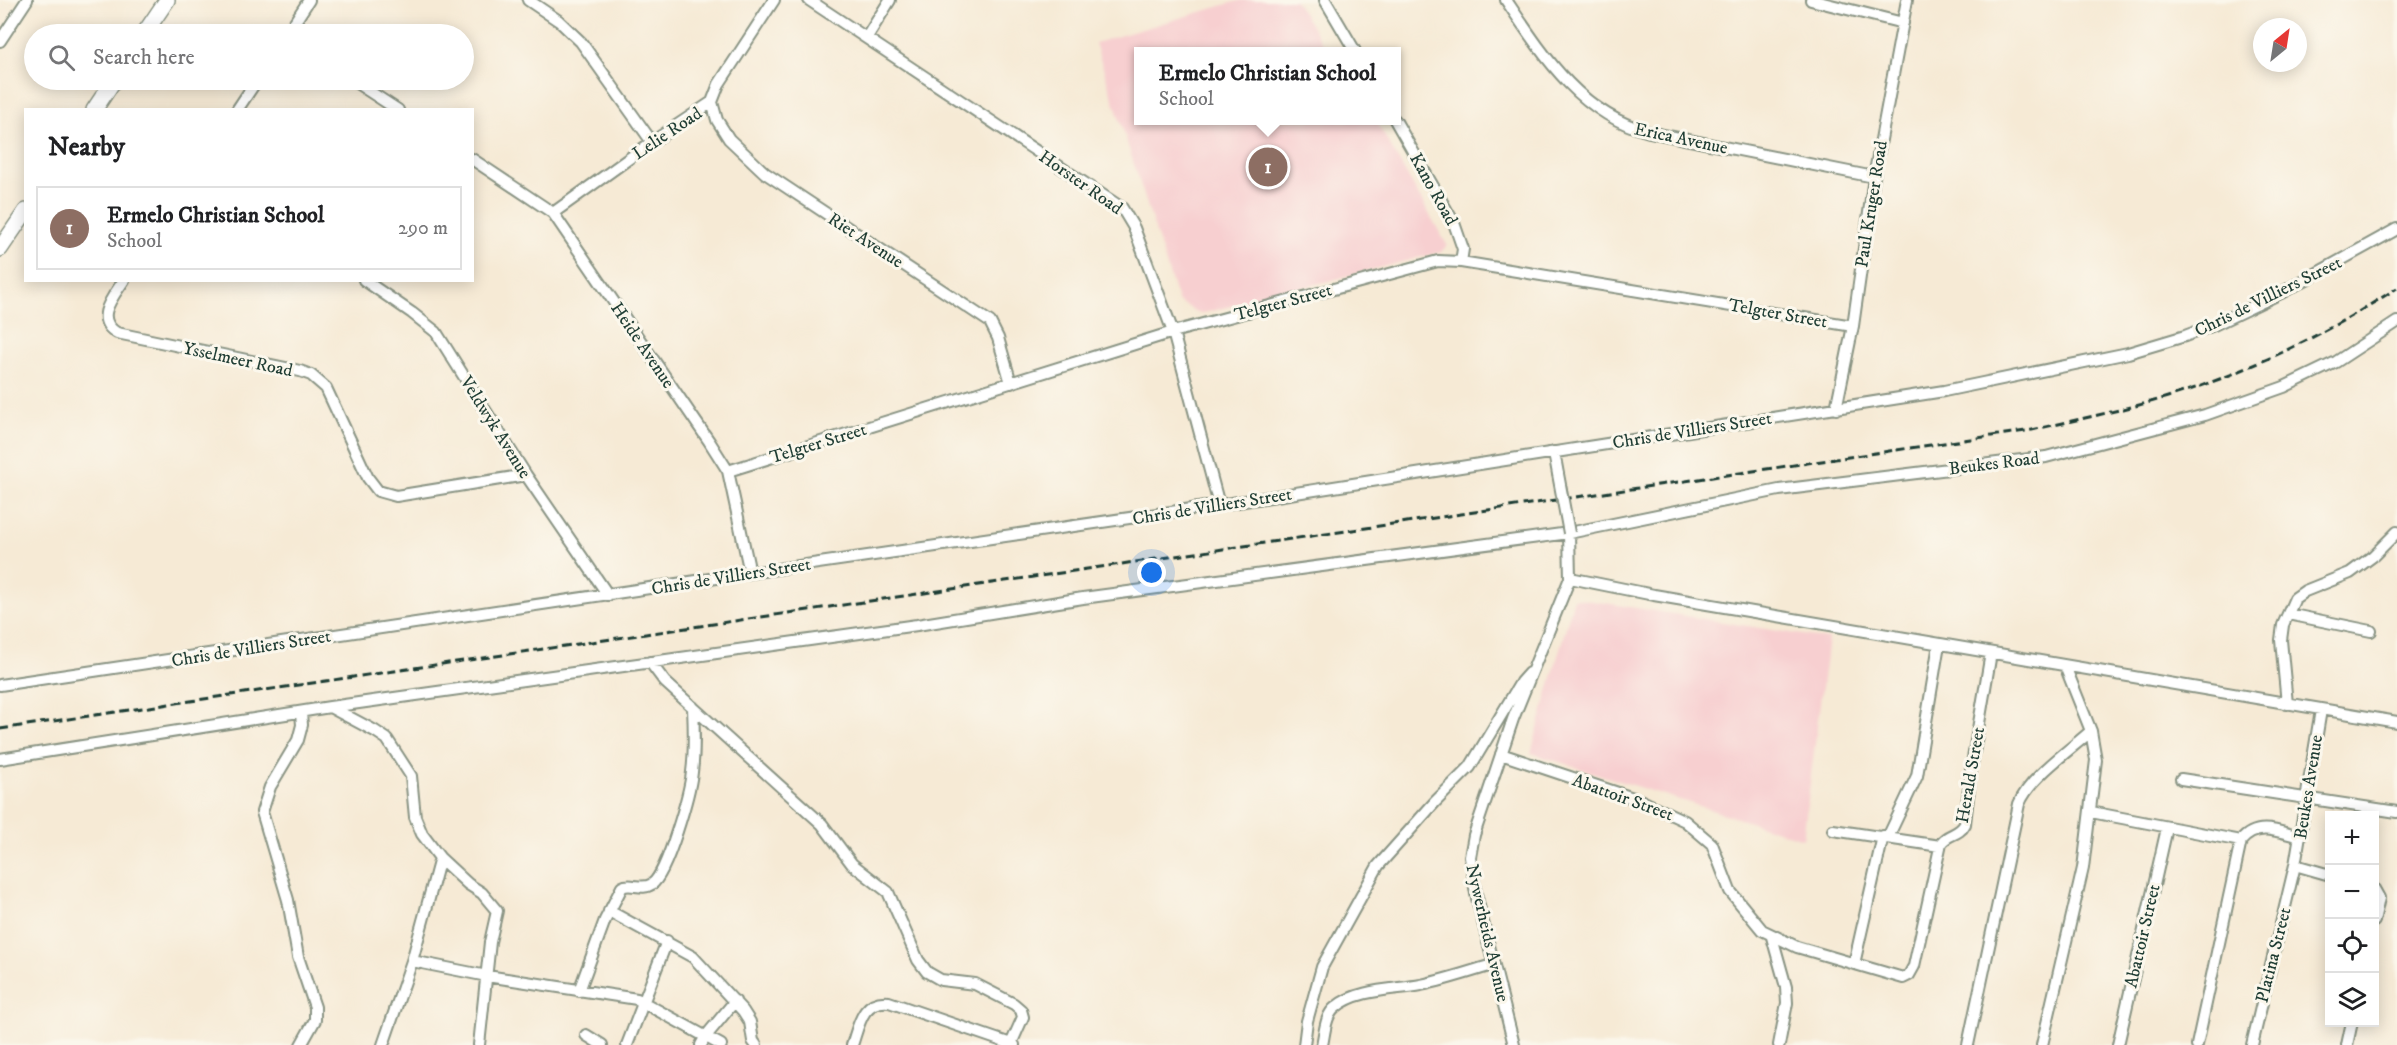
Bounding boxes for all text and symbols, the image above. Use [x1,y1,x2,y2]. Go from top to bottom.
north arrow [2253,18,2307,72]
search box [24,24,474,90]
icon: search [45,41,78,74]
text: Search here [93,44,195,71]
popup [1134,47,1401,125]
text: Ermelo Christian School [1159,60,1376,87]
text: School [1159,87,1214,112]
street label: Lelie Road [629,103,706,165]
street label: Erica Avenue [1632,118,1730,160]
text: Nearby [48,131,125,164]
street label: Paul Kruger Road [1851,139,1893,269]
pin: 1 [1248,144,1288,190]
street label: Horster Road [1034,146,1127,220]
street label: Kano Road [1404,149,1462,230]
text: Ermelo Christian School [107,202,324,229]
street label: Riet Avenue [824,208,907,273]
text: 1 [66,216,73,241]
text: 290 m [398,216,448,241]
text: School [107,229,162,254]
street label: Chris de Villiers Street [2191,252,2346,342]
street label: Telgter Street [1232,279,1335,327]
street label: Telgter Street [1727,294,1829,334]
street label: Heide Avenue [605,298,679,393]
street label: Ysselmeer Road [181,338,295,382]
street label: Veldwyk Avenue [454,371,535,483]
street label: Chris de Villiers Street [1611,408,1774,454]
street label: Telgter Street [767,419,869,469]
street label: Beukes Road [1948,448,2041,480]
street label: Chris de Villiers Street [1131,484,1294,530]
street label: Chris de Villiers Street [650,554,813,600]
your location [1137,558,1166,587]
street label: Chris de Villiers Street [170,626,333,672]
street label: Herald Street [1952,725,1990,825]
street label: Beukes Avenue [2290,733,2328,841]
street label: Abattoir Street [1569,770,1676,826]
map controls [2325,811,2379,1027]
button: + [2325,811,2379,865]
street label: Nywerheids Avenue [1460,862,1514,1004]
button: − [2325,865,2379,919]
street label: Abattoir Street [2120,882,2166,990]
street label: Platina Street [2252,905,2296,1005]
button: locate [2325,919,2379,973]
button: layers [2325,973,2379,1027]

